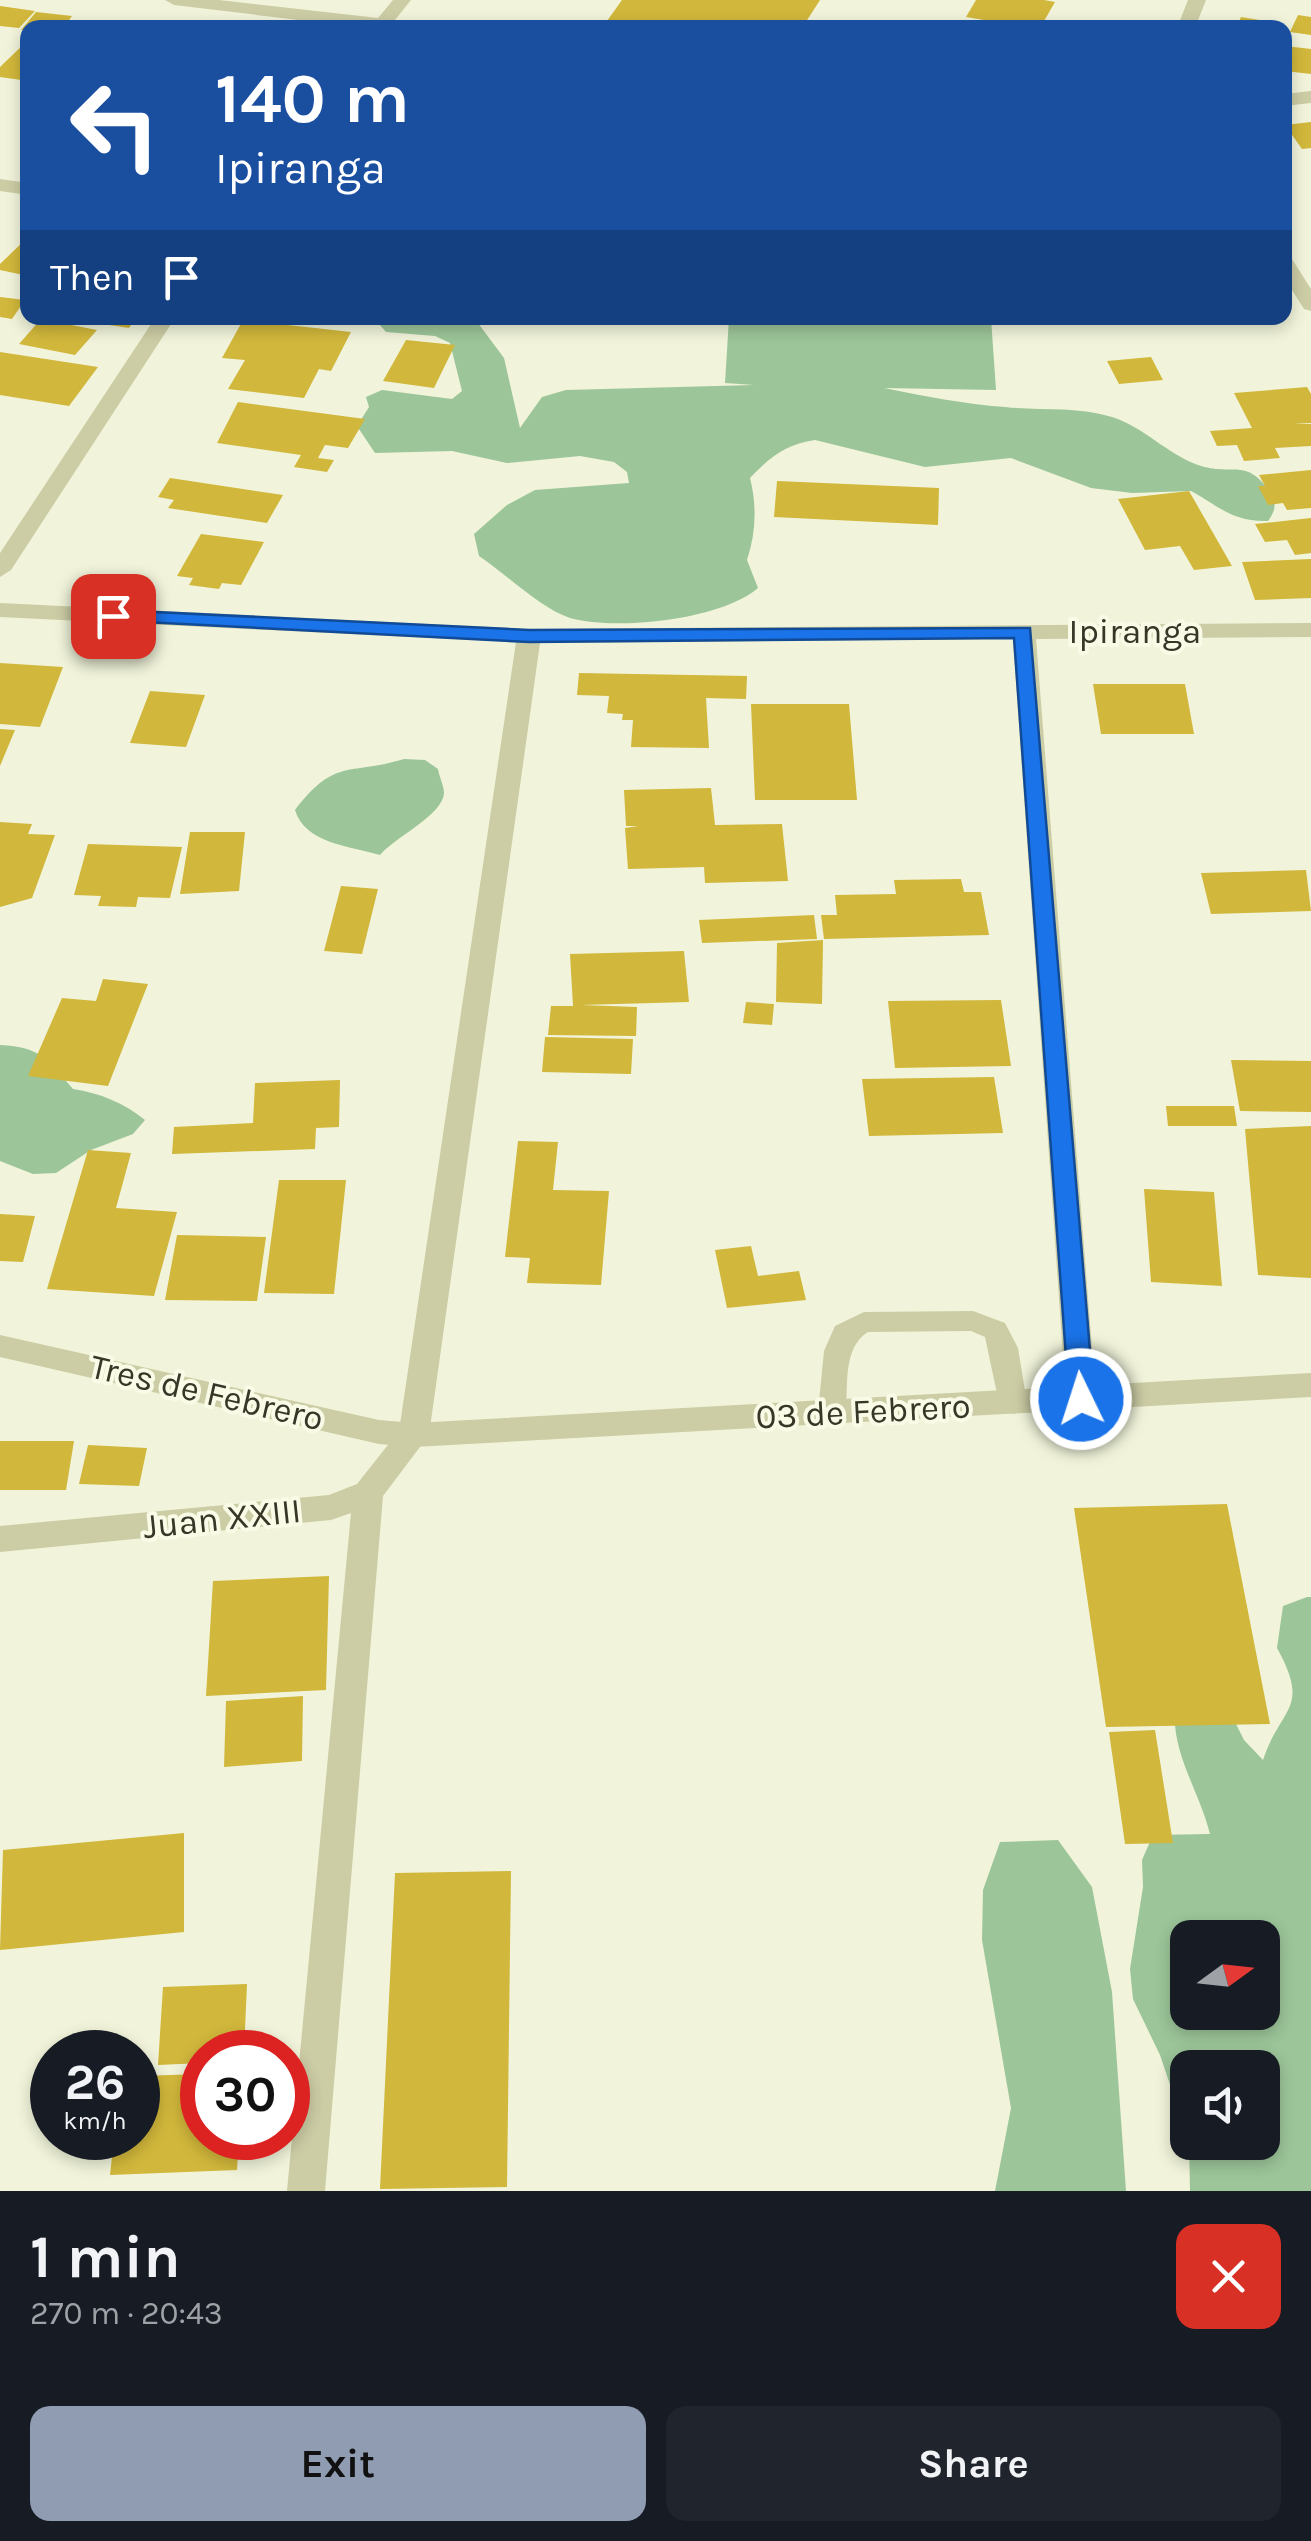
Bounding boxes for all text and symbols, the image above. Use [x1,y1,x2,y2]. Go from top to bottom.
text: 140 m [215,58,410,140]
icon: left [50,60,180,190]
text: Ipiranga [215,142,386,194]
icon: arrive [154,250,209,305]
text: Then [50,255,134,300]
pin [71,574,156,659]
icon: arrive [86,589,141,644]
street label: Ipiranga [1069,611,1201,652]
street label: Tres de Febrero [86,1346,327,1439]
position arrow [1029,1347,1133,1451]
street label: 03 de Febrero [754,1385,972,1438]
street label: Juan XXIII [141,1490,303,1547]
north arrow [1170,1920,1280,2030]
map controls [1170,1920,1280,2160]
speed limit sign: 30 [180,2030,310,2160]
button: sound [1170,2050,1280,2160]
text: 26 [65,2053,125,2112]
text: km/h [63,2106,127,2135]
text: 1 min [30,2222,181,2292]
button: close [1176,2224,1281,2329]
text: 270 m · 20:43 [30,2295,223,2332]
button: Exit [30,2406,646,2521]
button: Share [666,2406,1281,2521]

